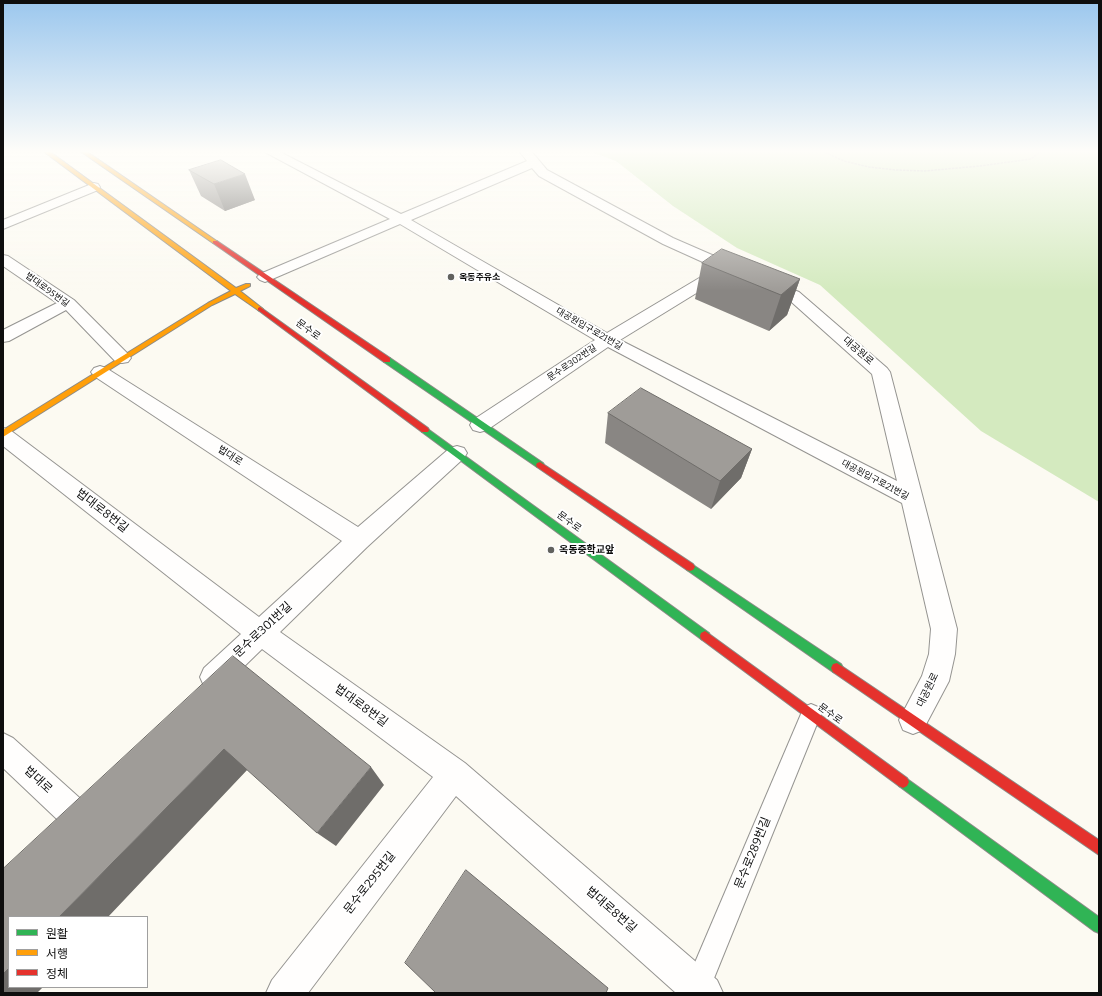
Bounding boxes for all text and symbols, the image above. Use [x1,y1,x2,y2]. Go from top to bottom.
street label: 법대로95번길 [23,271,71,309]
marker: 옥동주유소 [446,272,456,282]
place label: 옥동주유소 [459,272,500,282]
street label: 대공원입구로21번길 [554,306,624,352]
street label: 문수로 [293,317,323,343]
street label: 대공원로 [840,334,876,368]
street label: 문수로302번길 [545,343,599,383]
street label: 법대로 [215,443,245,469]
street label: 대공원입구로21번길 [839,458,911,502]
street label: 법대로8번길 [73,486,131,536]
street label: 문수로 [554,509,584,535]
place label: 옥동중학교앞 [559,544,614,556]
marker: 옥동중학교앞 [546,545,556,555]
street label: 문수로301번길 [231,599,295,661]
street label: 대공원로 [915,671,941,709]
street label: 법대로8번길 [332,682,390,730]
street label: 문수로 [815,701,845,727]
street label: 법대로 [21,763,55,797]
street label: 문수로289번길 [732,815,774,891]
street label: 문수로295번길 [341,849,399,917]
street label: 법대로8번길 [583,884,639,936]
legend [8,916,148,988]
text: 원활 [46,927,68,941]
text: 서행 [46,947,68,961]
text: 정체 [46,967,68,981]

